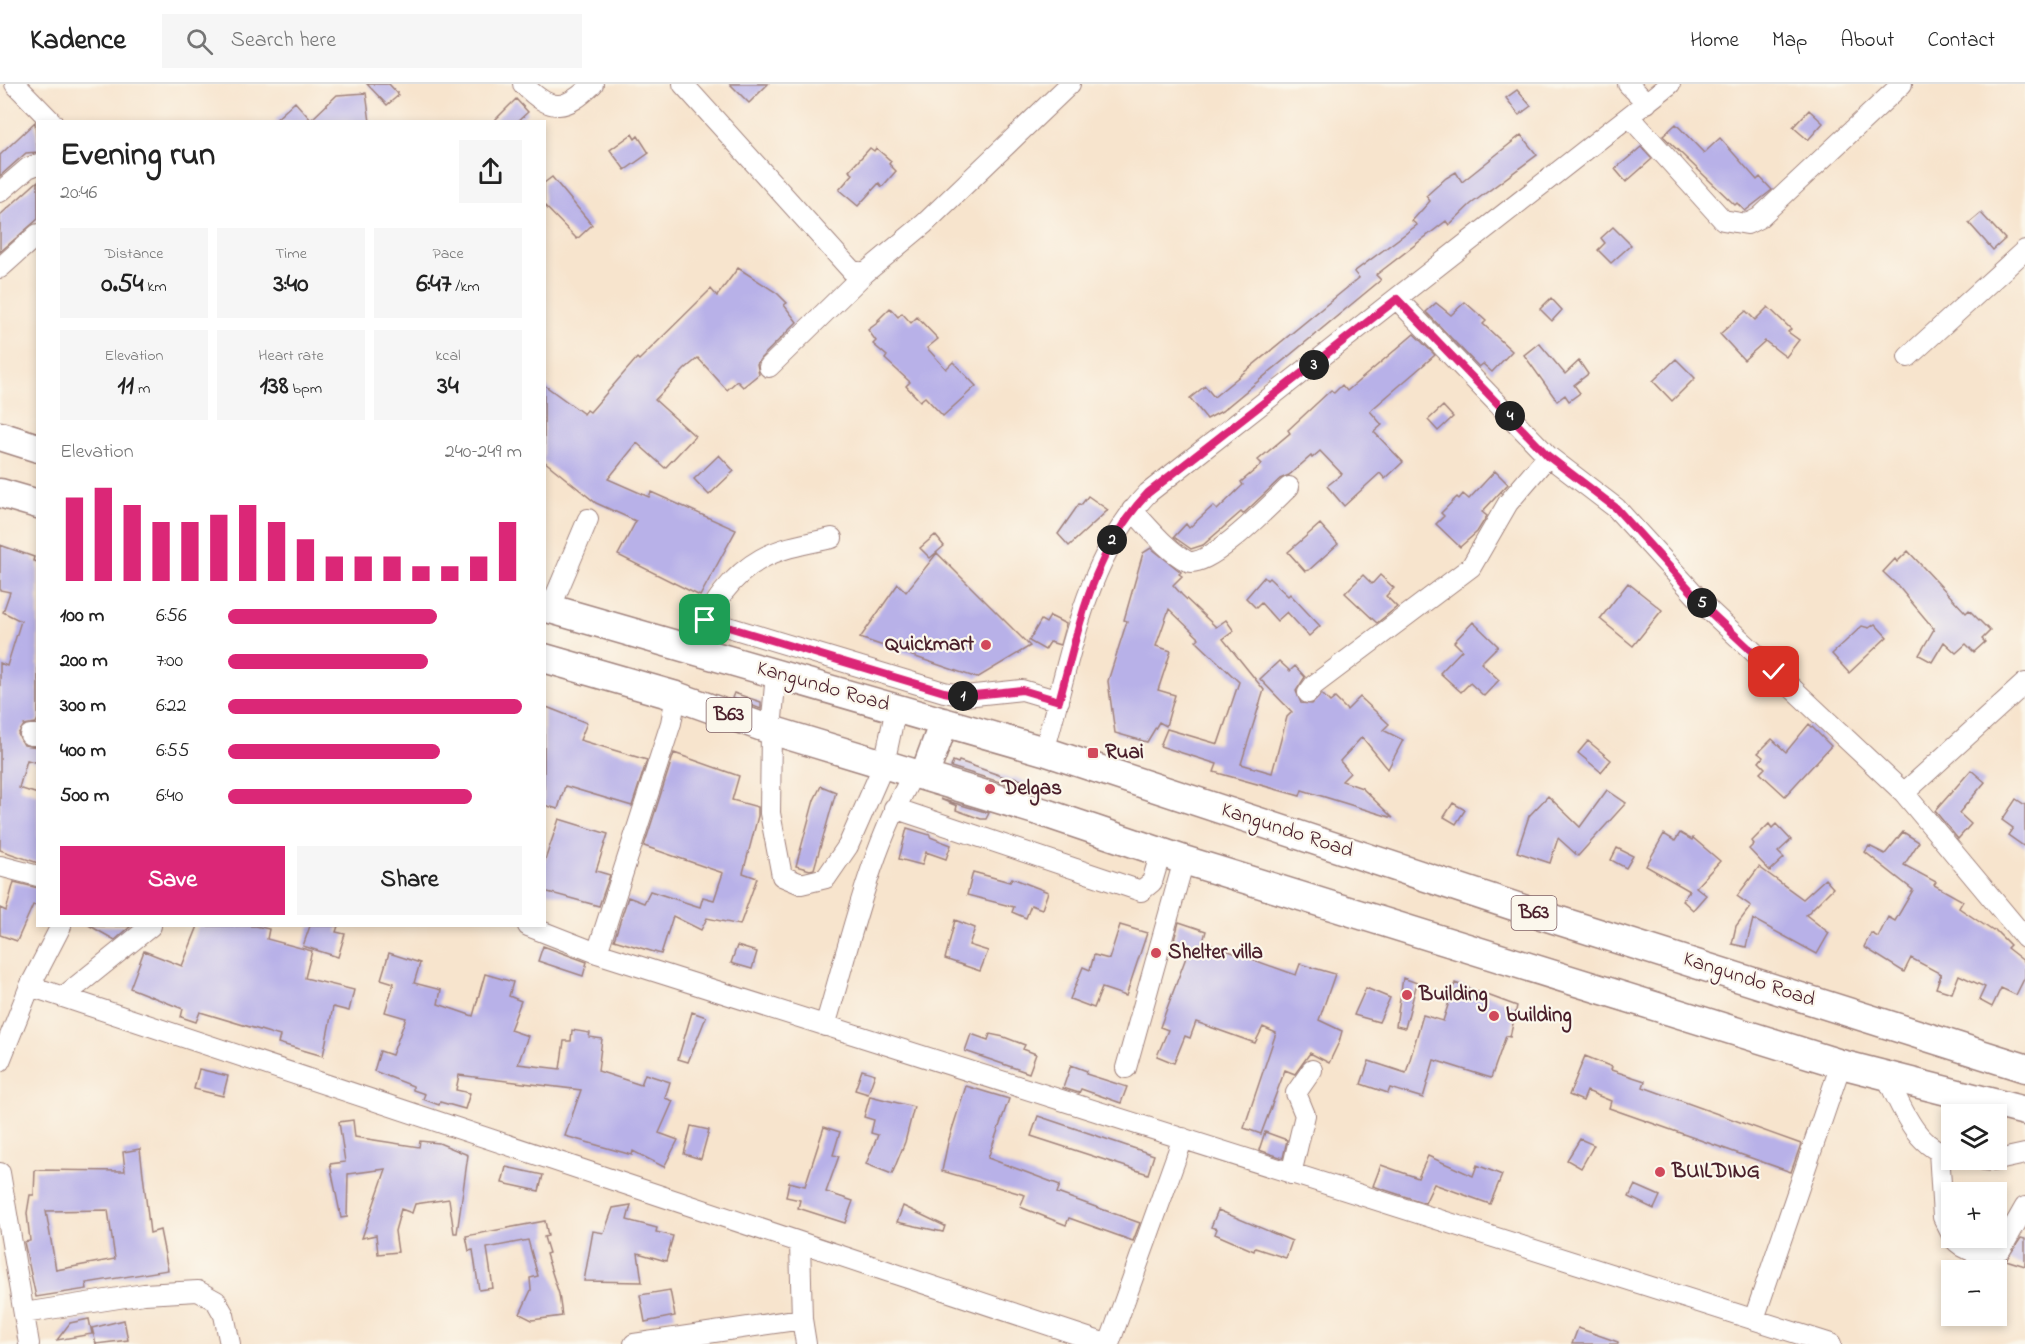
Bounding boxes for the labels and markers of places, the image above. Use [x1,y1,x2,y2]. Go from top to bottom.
pin: 3 [1299,350,1329,380]
pin: 4 [1495,401,1525,431]
pin: 2 [1097,525,1127,555]
pin: 5 [1687,588,1717,618]
pin [679,594,730,645]
place label: Quickmart [885,630,975,660]
marker: Quickmart [979,638,993,652]
pin [1748,646,1799,697]
pin: 1 [948,681,978,711]
place label: Ruai [1105,738,1144,768]
marker: Ruai [1086,746,1100,760]
place label: Delgas [1001,774,1062,806]
marker: Delgas [983,782,997,796]
place label: Shelter villa [1168,938,1263,968]
marker: Shelter villa [1149,946,1163,960]
place label: Building [1418,980,1488,1012]
marker: Building [1400,988,1414,1002]
place label: building [1506,1001,1572,1033]
marker: building [1487,1009,1501,1023]
place label: BUILDING [1671,1157,1760,1187]
marker: BUILDING [1653,1165,1667,1179]

